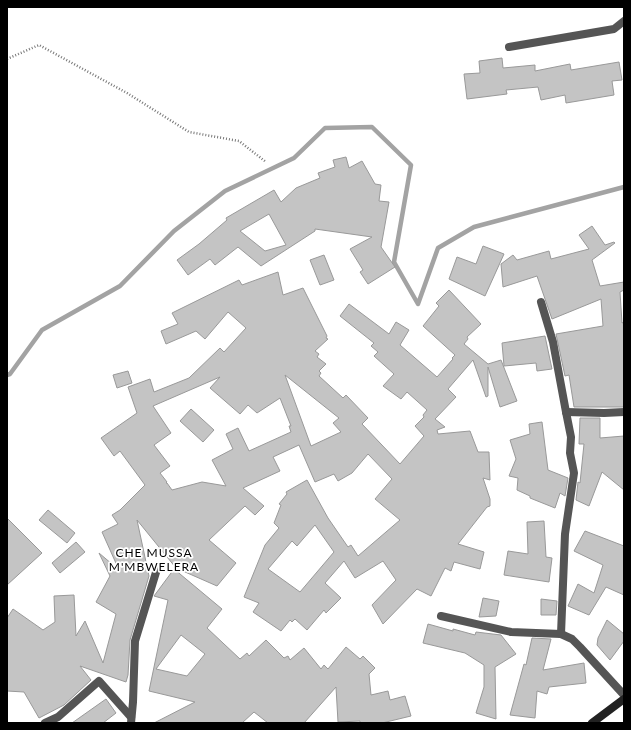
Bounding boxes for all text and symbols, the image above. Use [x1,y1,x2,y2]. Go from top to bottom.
district label: CHE MUSSA M'MBWELERA [109,545,199,574]

